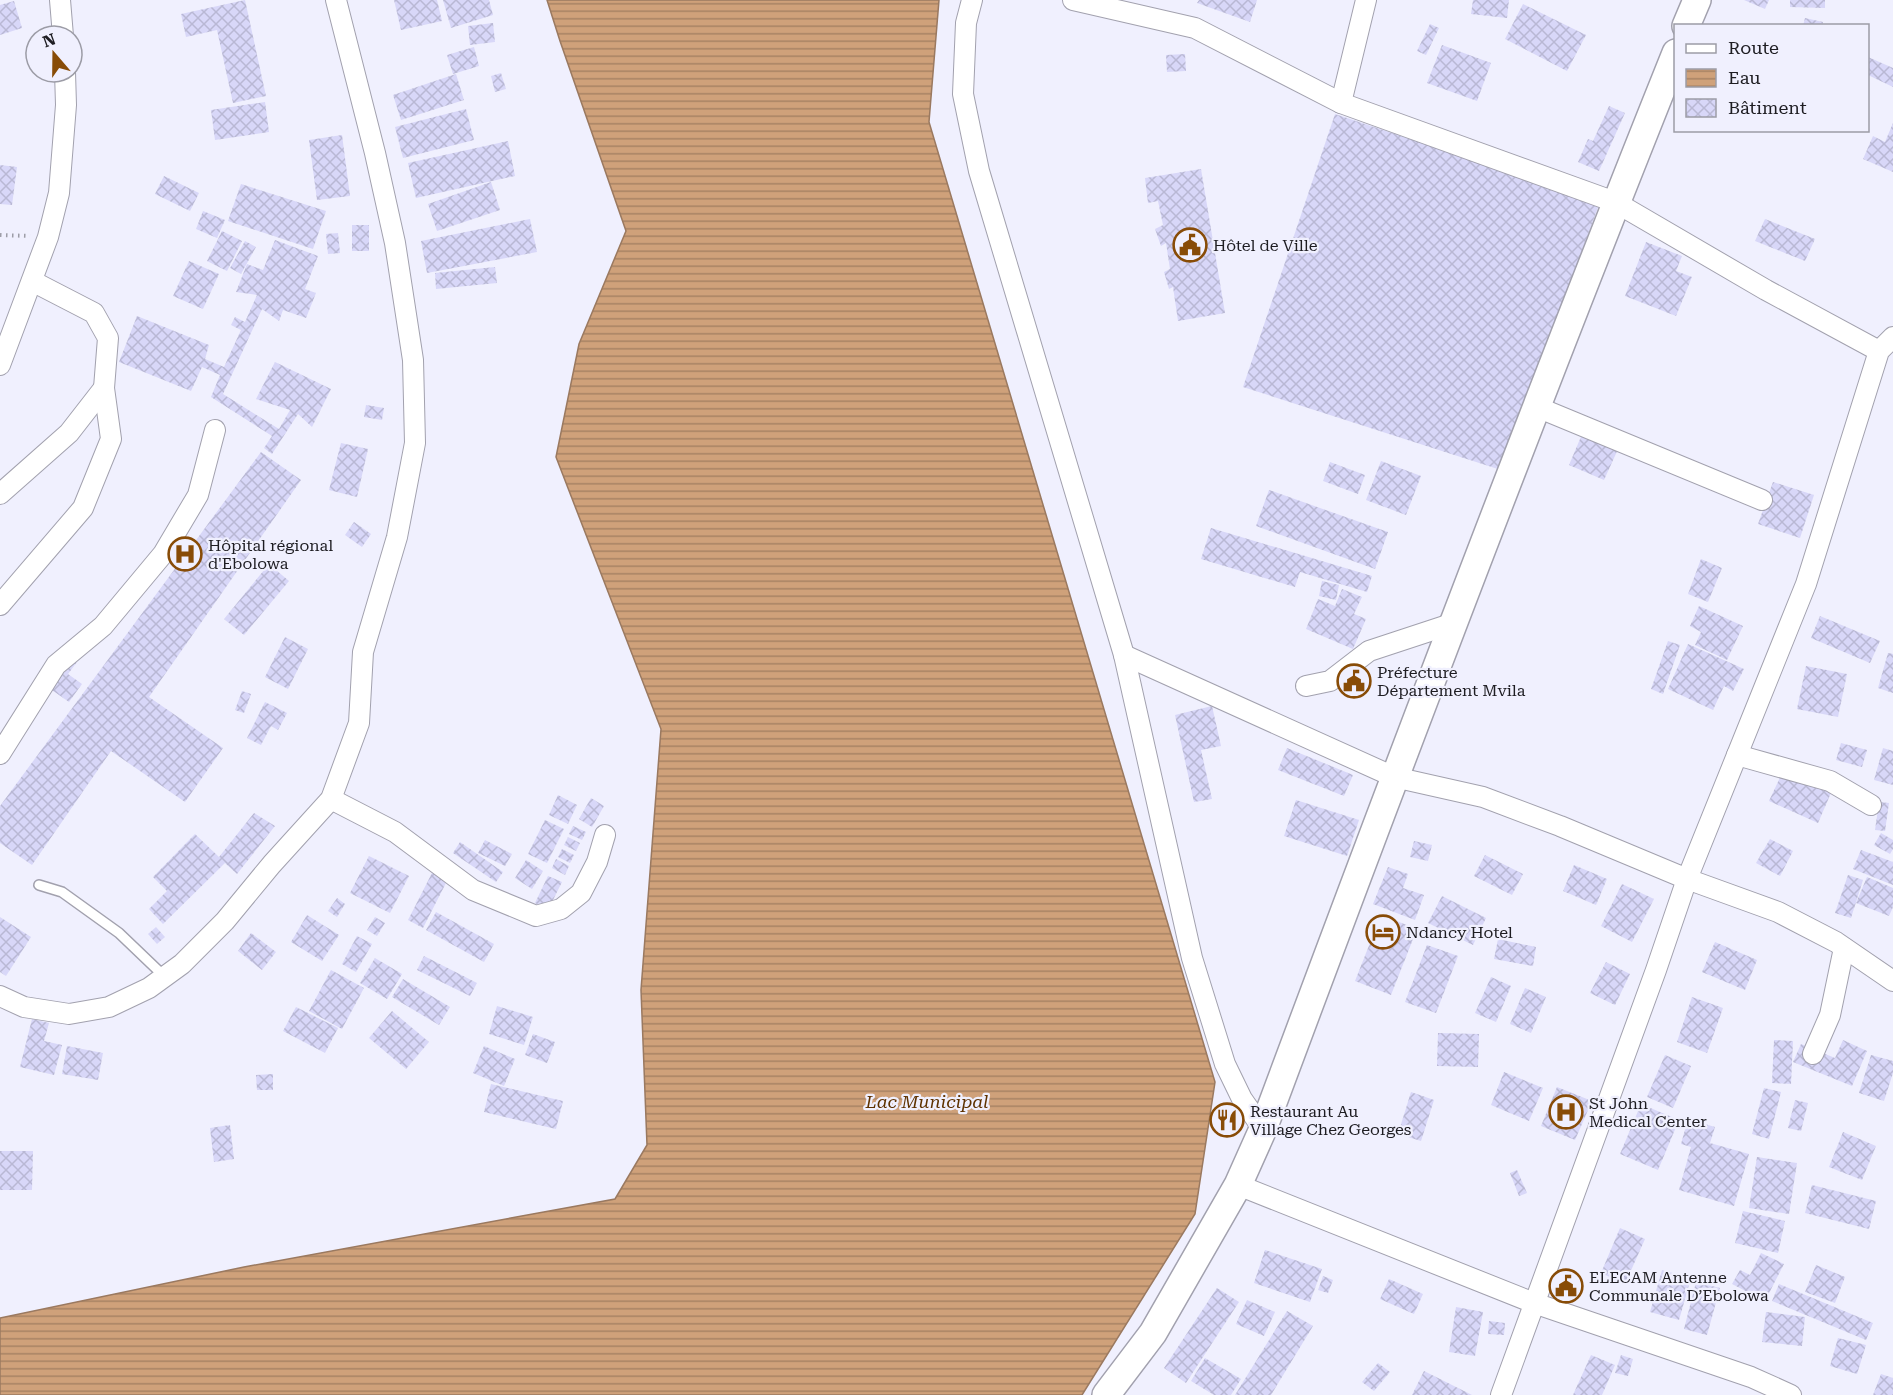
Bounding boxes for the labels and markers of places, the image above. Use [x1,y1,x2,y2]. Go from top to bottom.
public building icon: Hôtel de Ville [1172,227,1208,263]
place label: Hôtel de Ville [1213,236,1318,255]
hospital icon: Hôpital régional d'Ebolowa [167,536,203,572]
place label: Hôpital régional d'Ebolowa [208,536,333,573]
public building icon: Préfecture Département Mvila [1336,663,1372,699]
place label: Préfecture Département Mvila [1377,663,1526,700]
hotel icon: Ndancy Hotel [1365,914,1401,950]
place label: Ndancy Hotel [1406,923,1513,942]
hospital icon: St John Medical Center [1548,1094,1584,1130]
place label: St John Medical Center [1589,1094,1707,1131]
restaurant icon: Restaurant Au Village Chez Georges [1209,1102,1245,1138]
place label: Restaurant Au Village Chez Georges [1250,1102,1412,1139]
public building icon: ELECAM Antenne Communale D’Ebolowa [1548,1268,1584,1304]
place label: ELECAM Antenne Communale D’Ebolowa [1589,1268,1769,1305]

